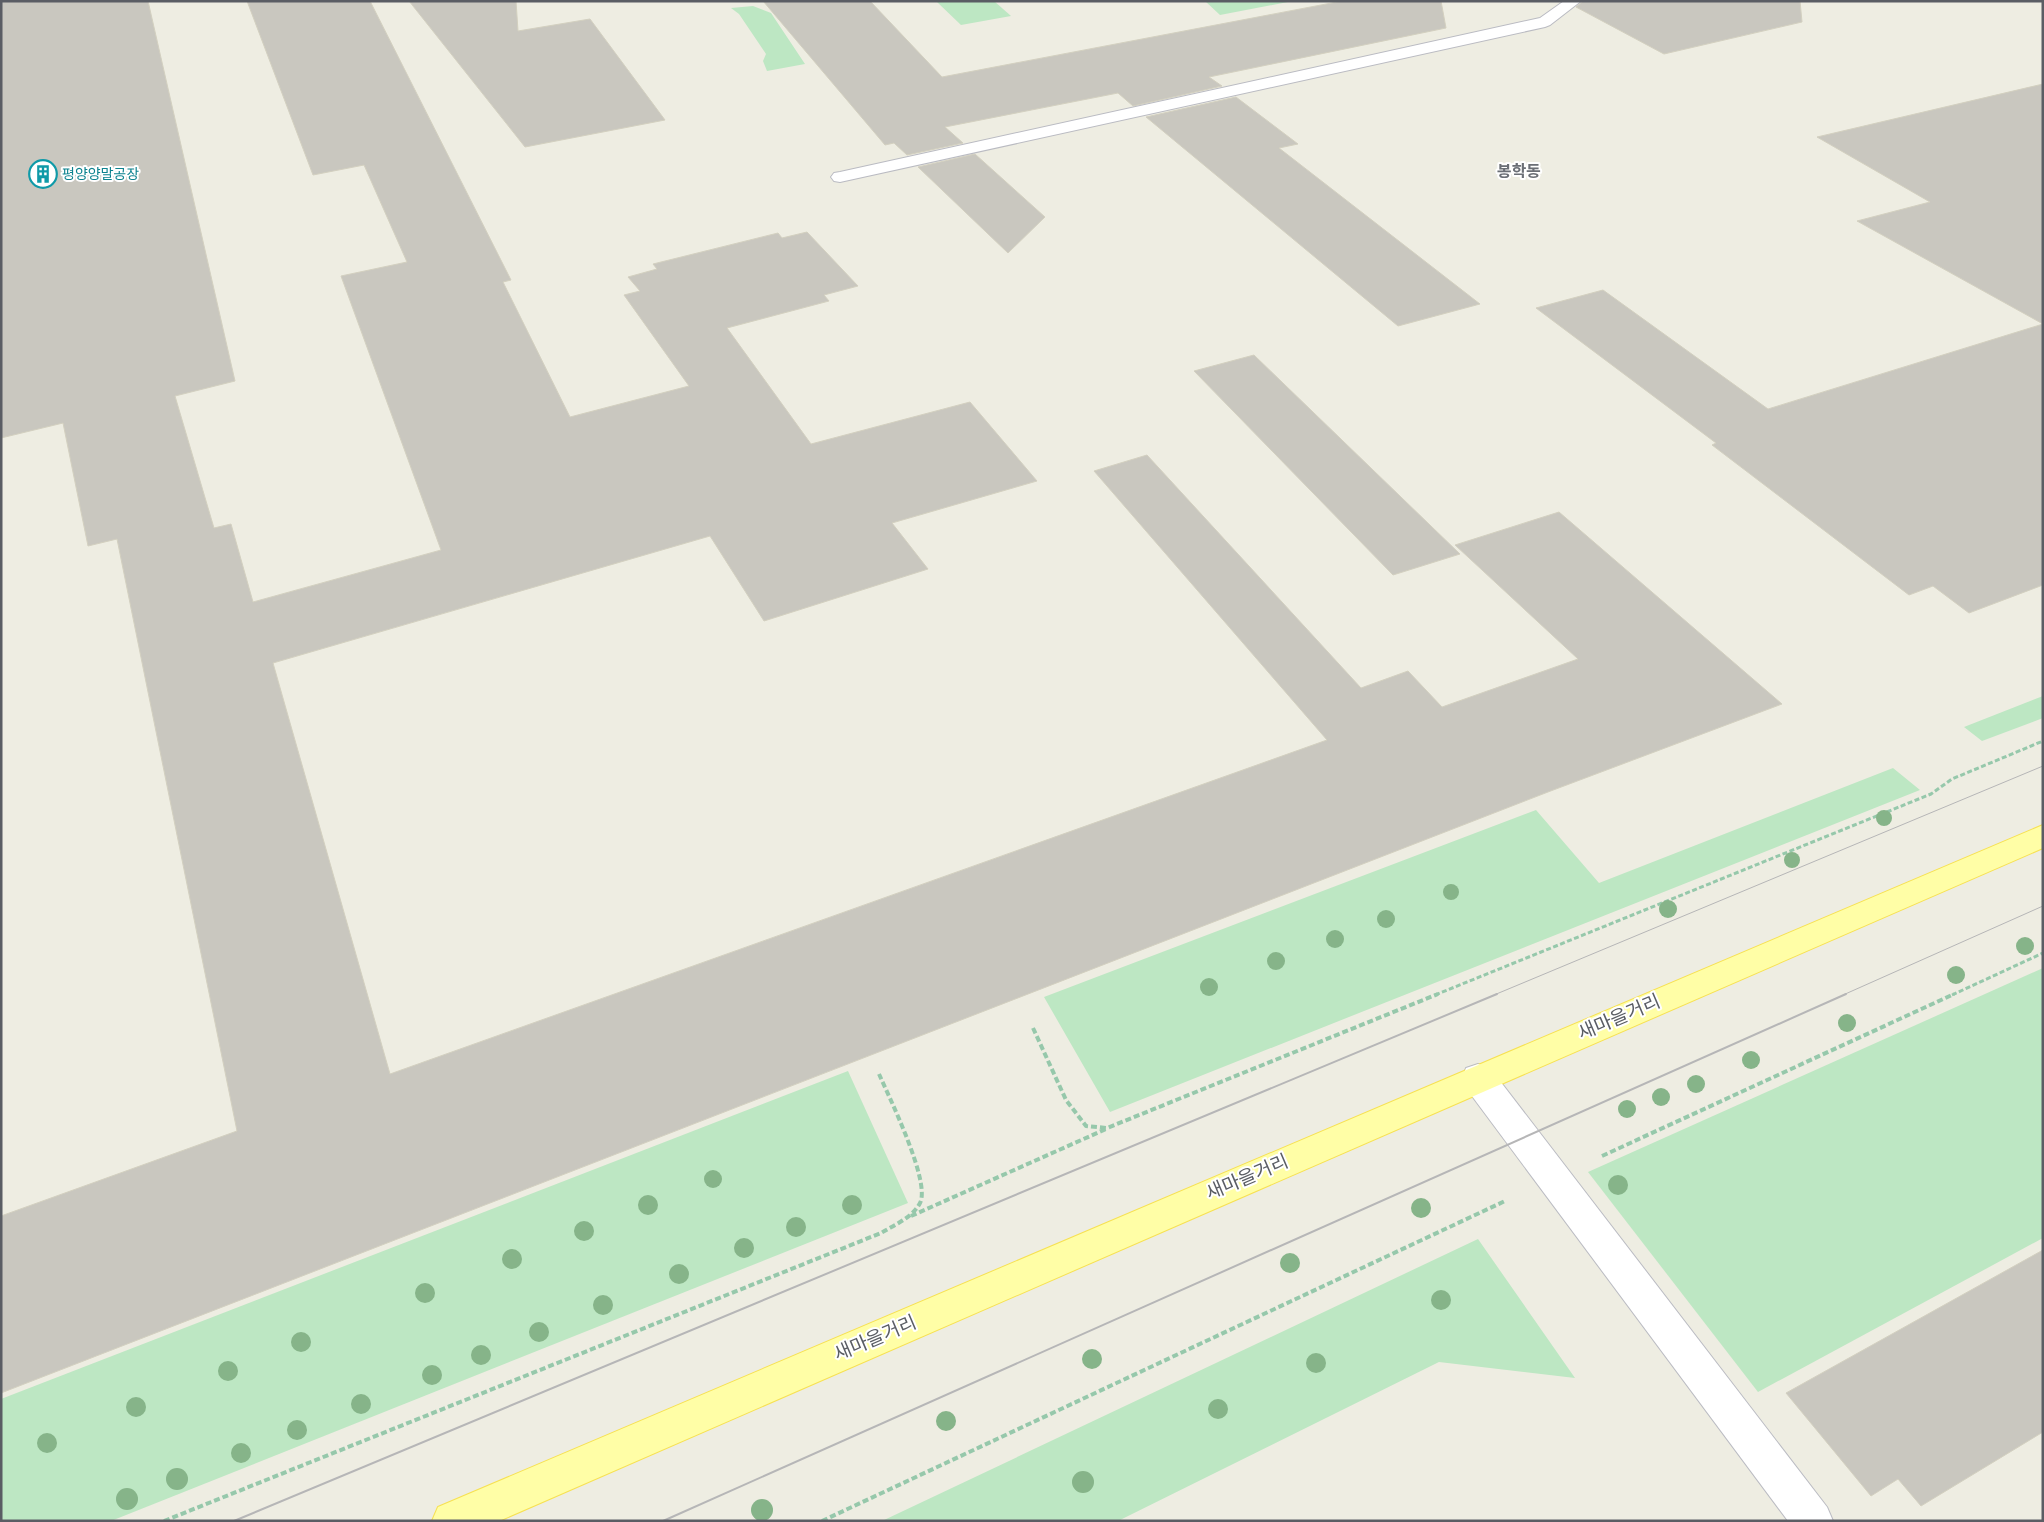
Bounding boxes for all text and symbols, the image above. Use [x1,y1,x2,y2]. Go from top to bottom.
building icon: 평양양말공장 [28,159,58,189]
district label: 봉학동 [1497,162,1541,181]
place label: 평양양말공장 [62,166,139,182]
street label: 새마을거리 [1574,989,1664,1045]
street label: 새마을거리 [1202,1149,1292,1205]
street label: 새마을거리 [830,1310,920,1366]

